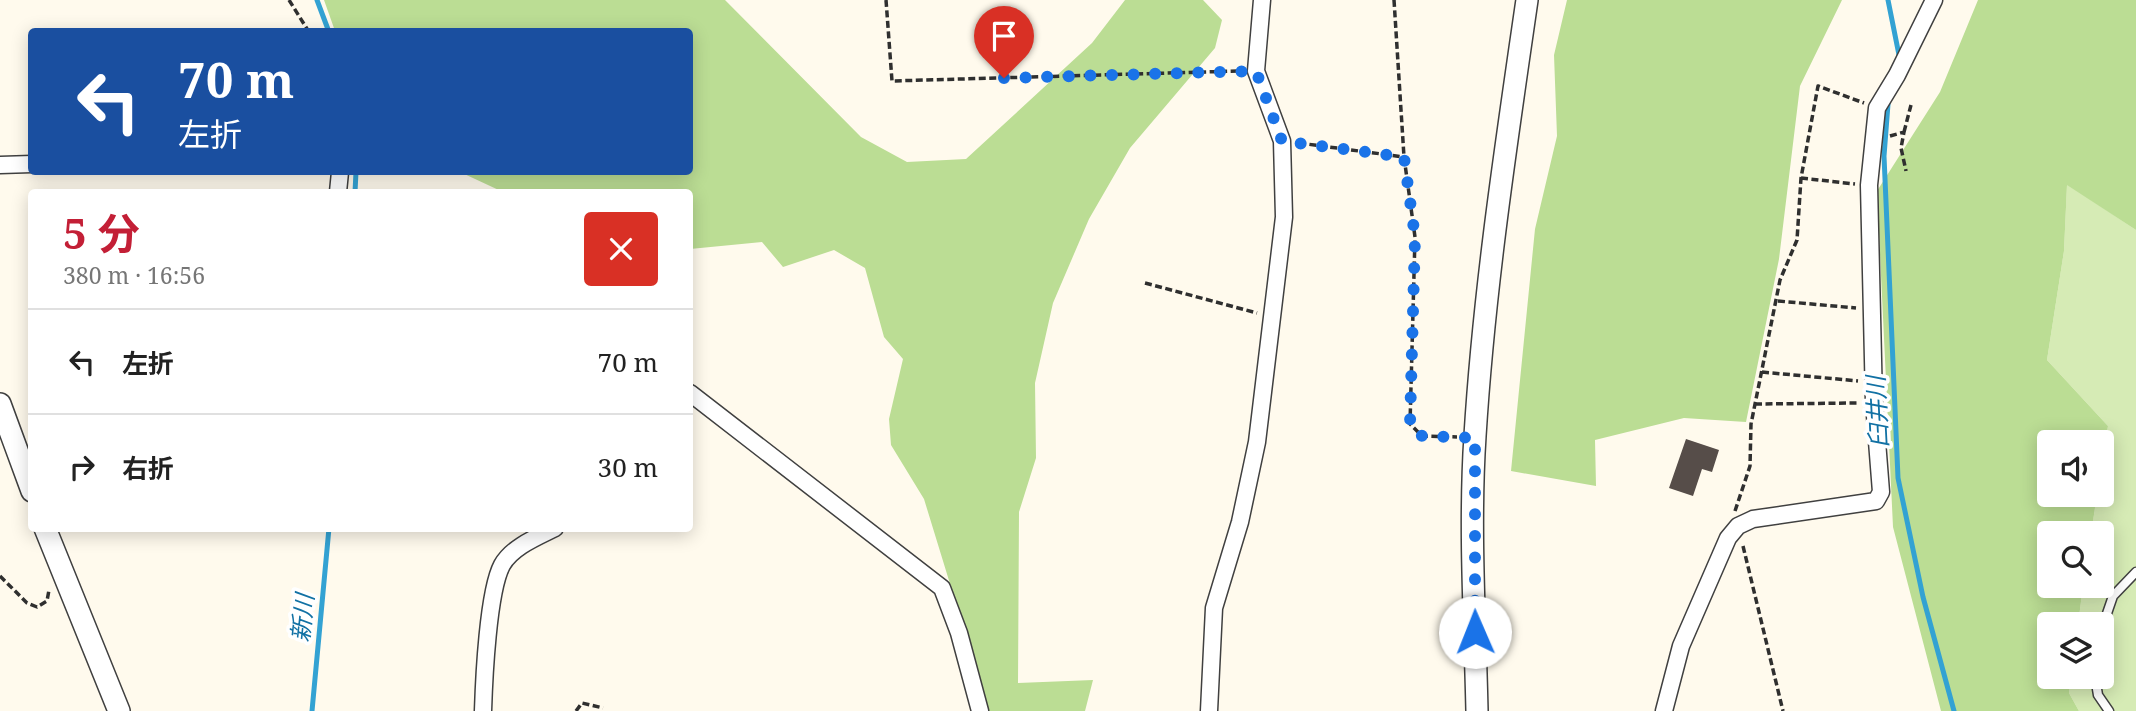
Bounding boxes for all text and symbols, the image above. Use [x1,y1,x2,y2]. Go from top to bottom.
pin [974,6,1034,78]
icon: arrive [985,17,1023,55]
text: 70 m [178,46,294,112]
icon: left [63,56,154,147]
text: 左折 [178,112,242,155]
text: 5 分 [63,204,140,261]
button: close [584,212,658,286]
text: 380 m · 16:56 [63,259,205,291]
icon: left [63,343,101,381]
text: 70 m [598,344,658,380]
text: 左折 [122,345,174,381]
water label: 臼井川 [1858,372,1895,449]
map controls [2037,430,2114,689]
button: sound [2037,430,2114,507]
icon: right [63,448,101,486]
text: 30 m [598,449,658,485]
text: 右折 [122,450,174,486]
button: search [2037,521,2114,598]
water label: 新川 [283,589,321,643]
position arrow [1438,595,1512,669]
button: layers [2037,612,2114,689]

